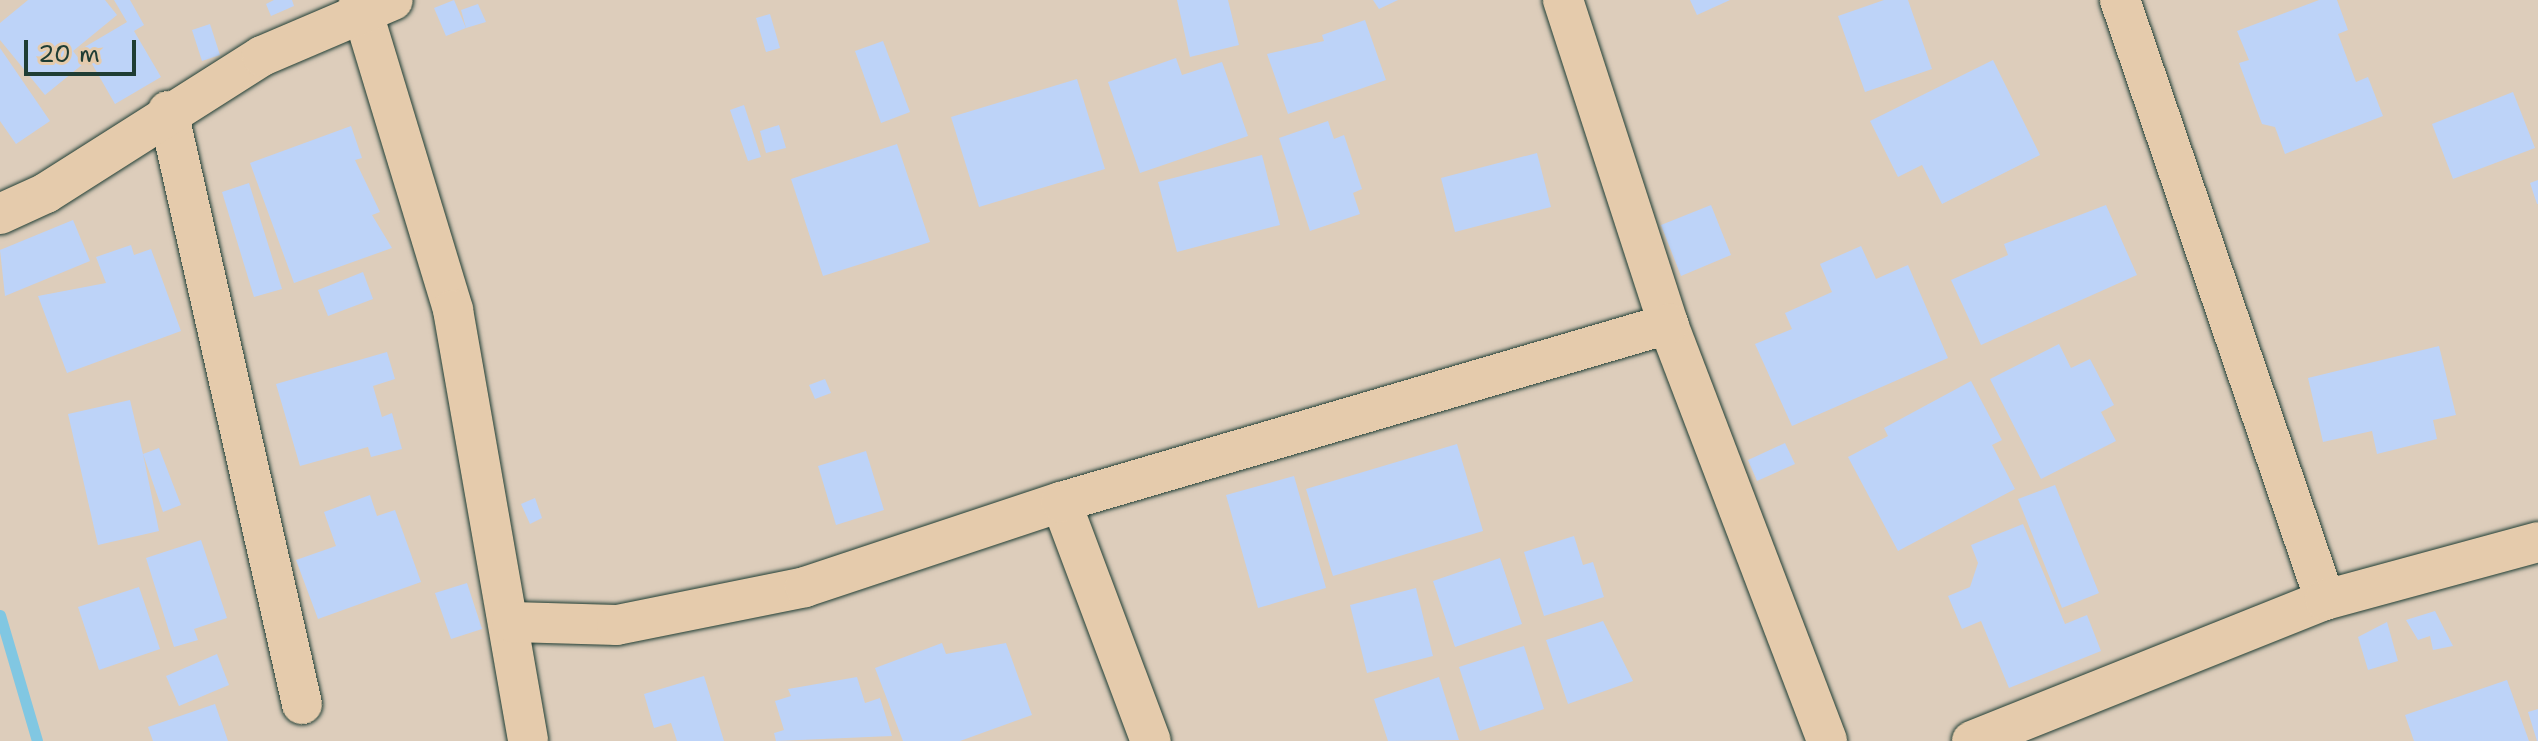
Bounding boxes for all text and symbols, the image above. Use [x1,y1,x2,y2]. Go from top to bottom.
scale bar [28,24,140,74]
text: 20 m [38,38,100,70]

